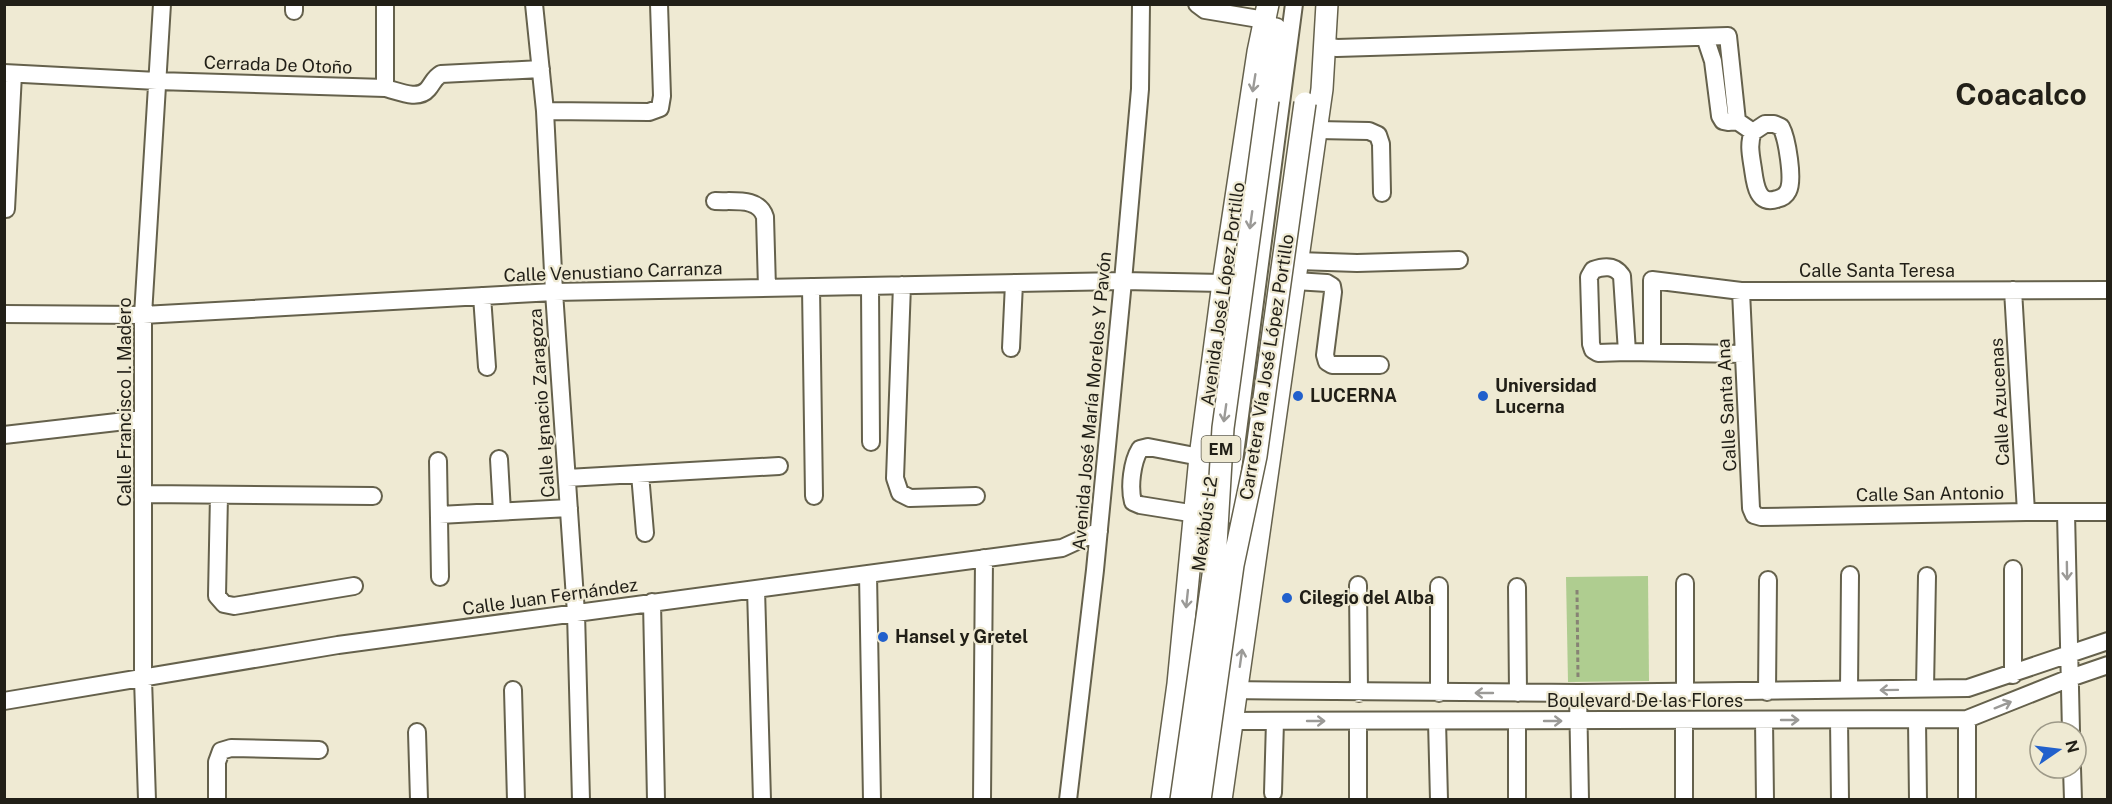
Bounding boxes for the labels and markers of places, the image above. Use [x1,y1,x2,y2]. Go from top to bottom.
place label: Universidad Lucerna [1495,375,1597,417]
place label: LUCERNA [1310,385,1397,406]
marker: LUCERNA [1291,389,1305,403]
marker: Universidad Lucerna [1476,389,1490,403]
place label: Cilegio del Alba [1299,587,1434,608]
marker: Cilegio del Alba [1280,591,1294,605]
place label: Hansel y Gretel [895,626,1028,647]
marker: Hansel y Gretel [876,630,890,644]

